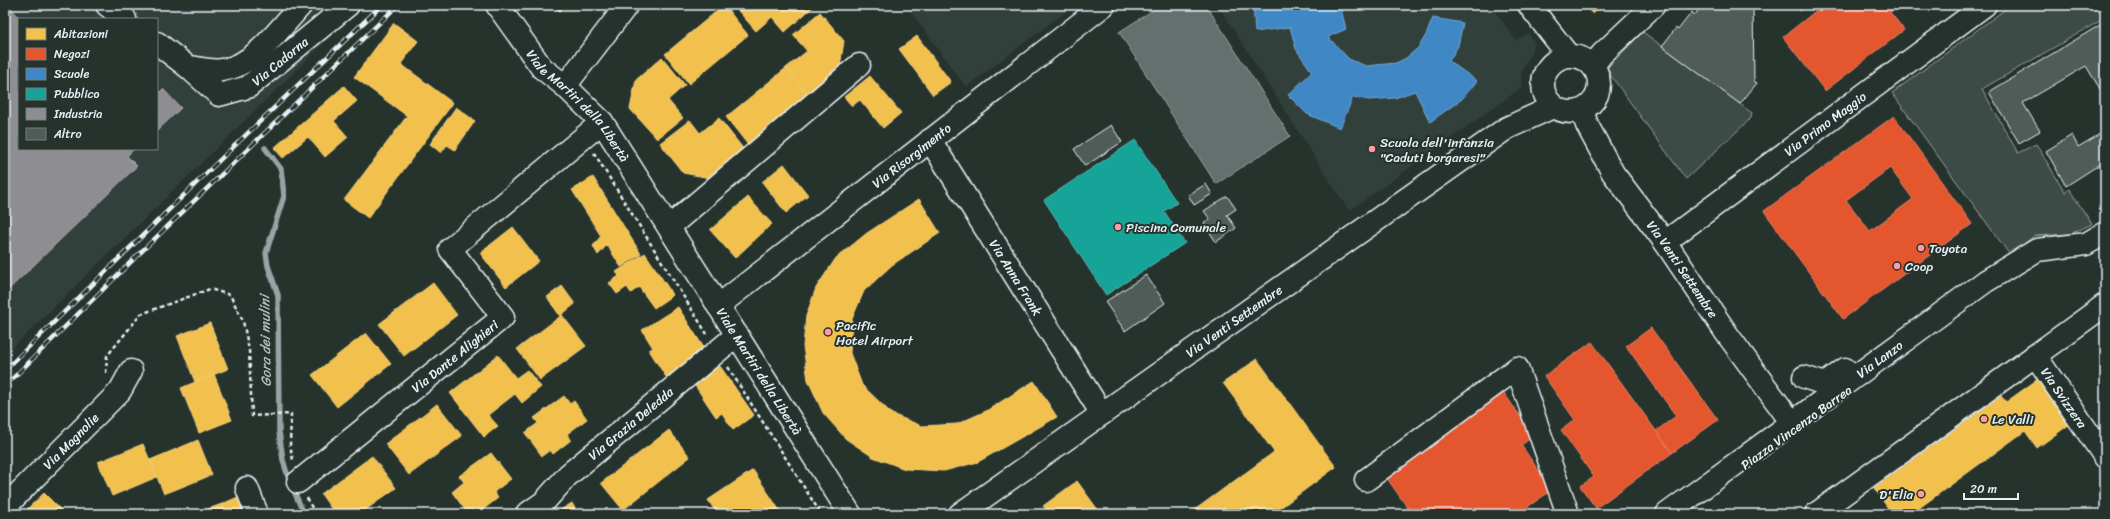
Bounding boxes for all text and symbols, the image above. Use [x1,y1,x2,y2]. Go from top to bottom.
legend [18,18,158,150]
text: Abitazioni [53,23,109,45]
street label: Via Cadorna [246,31,314,92]
text: Negozi [54,43,90,65]
street label: Viale Martiri della Libertà [520,45,636,167]
text: Scuole [54,63,89,85]
text: Pubblico [54,83,99,105]
street label: Via Primo Maggio [1779,85,1872,162]
text: Industria [53,103,102,125]
street label: Via Risorgimento [867,117,957,194]
text: Altro [53,123,82,145]
place label: Scuola dell'infanzia "Caduti borgaresi" [1380,131,1494,169]
marker: Scuola dell'infanzia "Caduti borgaresi" [1367,144,1377,154]
street label: Via Venti Settembre [1640,215,1724,323]
place label: Piscina Comunale [1126,216,1226,239]
marker: Piscina Comunale [1113,222,1123,232]
street label: Via Anna Frank [983,235,1049,320]
place label: Toyota [1929,237,1968,260]
marker: Toyota [1916,243,1926,253]
place label: Coop [1905,255,1933,278]
marker: Coop [1892,261,1902,271]
street label: Via Venti Settembre [1181,279,1288,364]
water label: Gora dei mulini [252,292,279,387]
street label: Viale Martiri della Libertà [710,303,808,440]
street label: Via Dante Alighieri [406,314,504,399]
place label: Pacific Hotel Airport [836,314,914,352]
marker: Pacific Hotel Airport [823,327,833,337]
street label: Via Lanzo [1851,334,1908,384]
street label: Via Svizzera [2034,362,2093,434]
street label: Piazza Vincenzo Barrea [1736,379,1857,476]
street label: Via Grazia Deledda [583,381,679,466]
street label: Via Magnolie [37,407,105,475]
place label: Le Valli [1992,408,2034,431]
marker: Le Valli [1979,414,1989,424]
scale bar [1964,475,2018,501]
text: 20 m [1970,478,1997,500]
place label: D'Elia [1879,483,1913,506]
marker: D'Elia [1916,489,1926,499]

